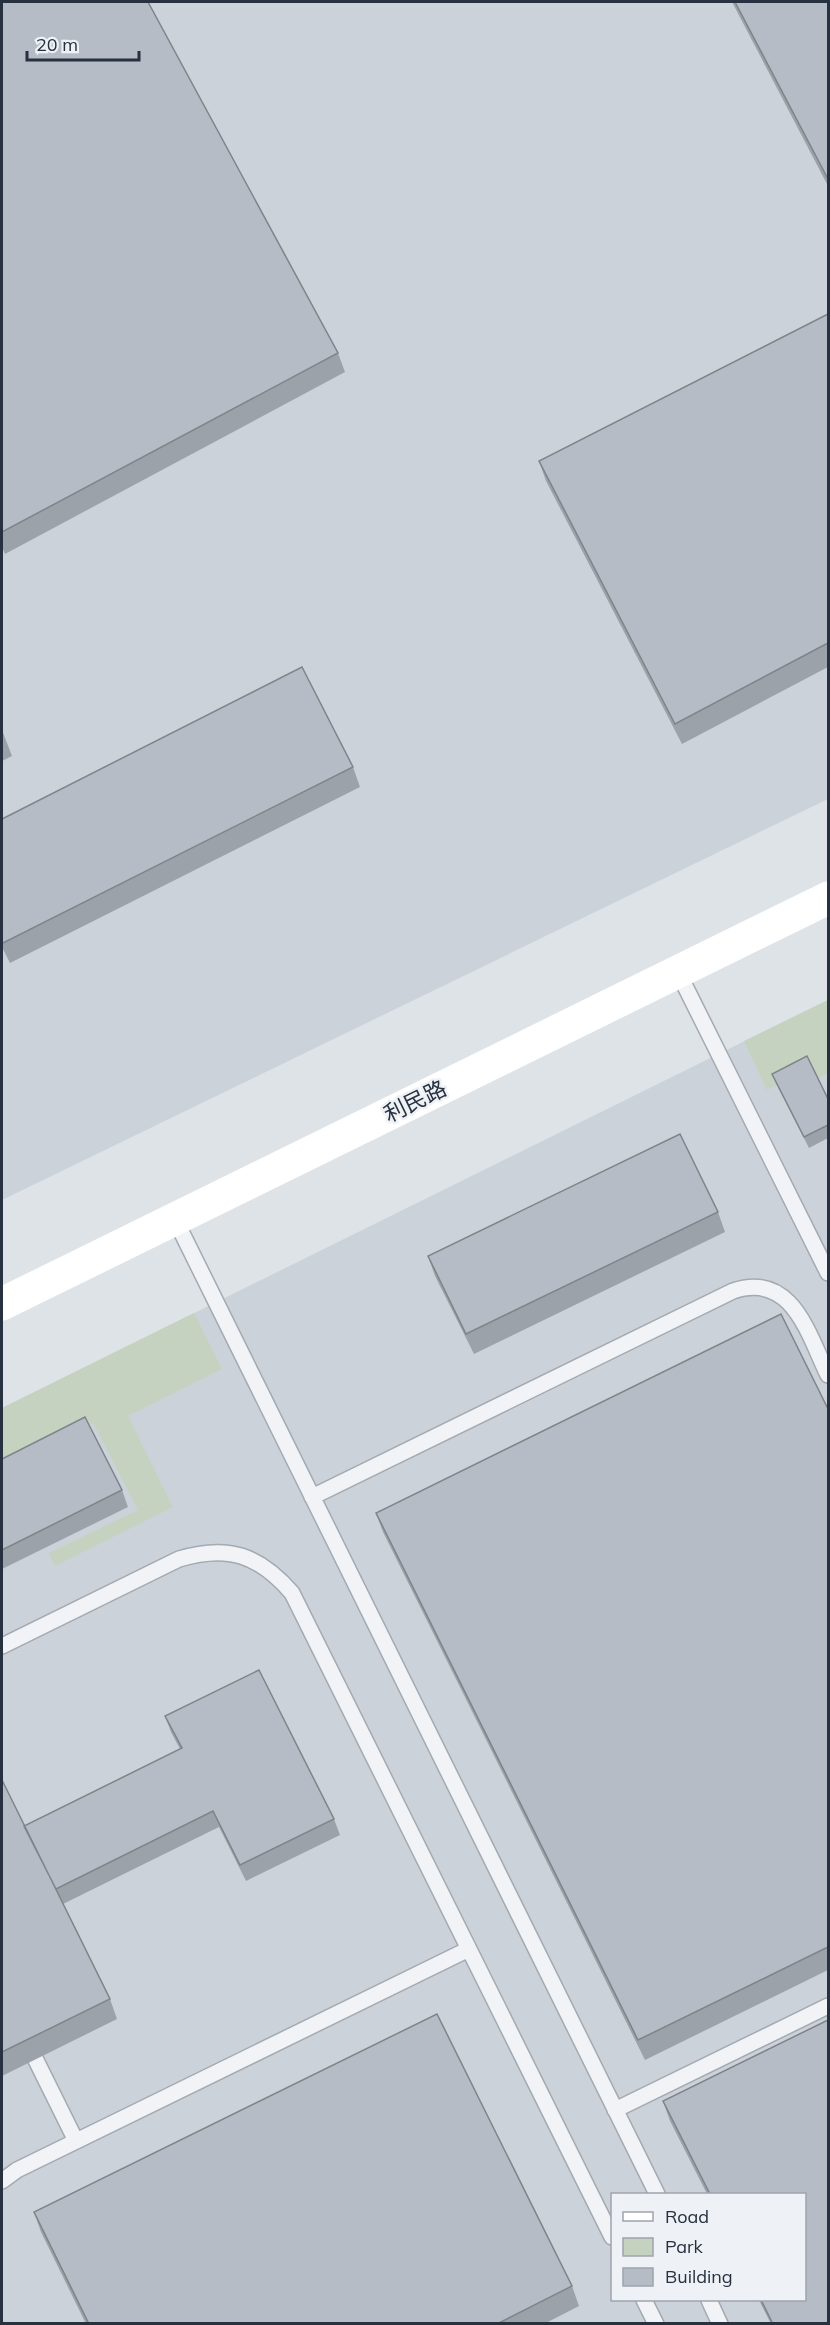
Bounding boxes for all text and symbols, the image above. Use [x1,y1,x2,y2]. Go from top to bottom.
scale bar [27,24,140,62]
text: 20 m [36,33,78,56]
street label: 利民路 [379,1074,451,1128]
legend [611,2193,806,2301]
text: Road [665,2205,709,2228]
text: Park [665,2235,704,2258]
text: Building [665,2265,733,2288]

